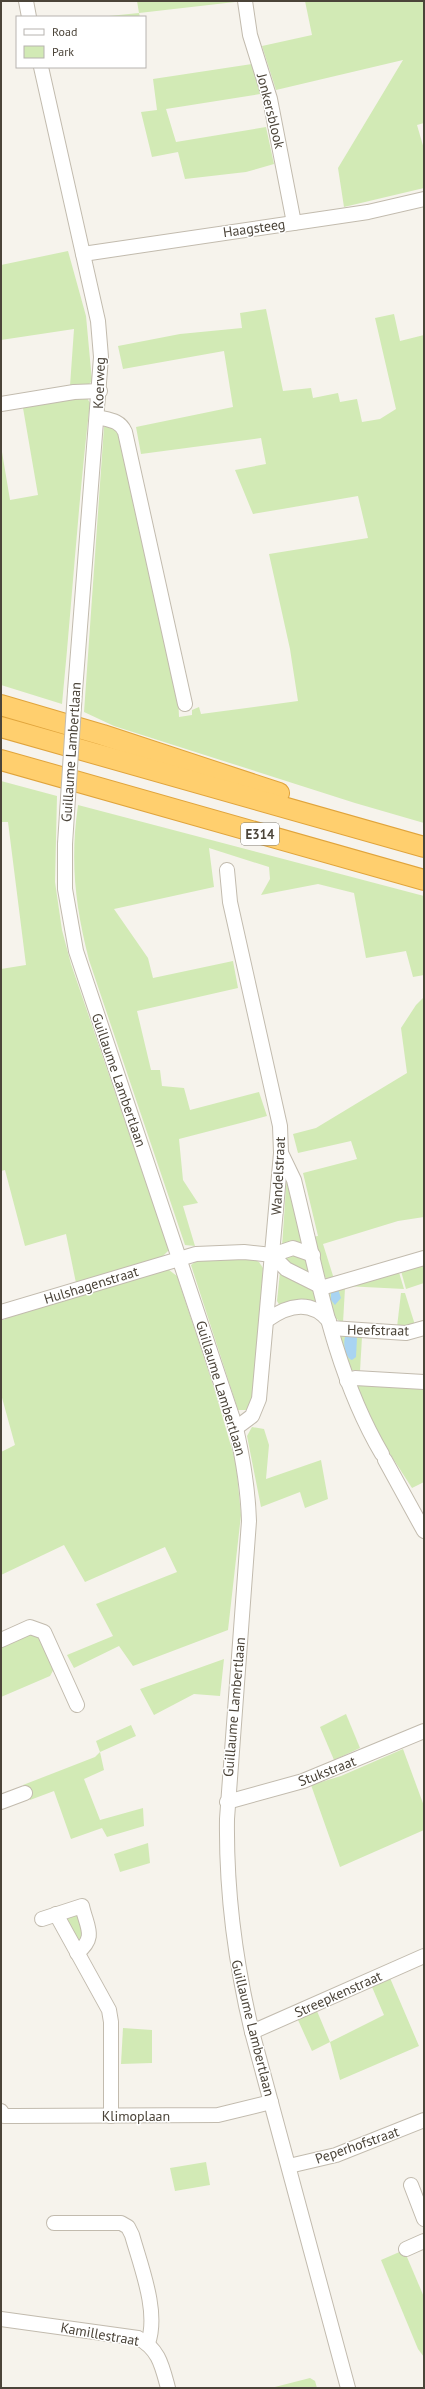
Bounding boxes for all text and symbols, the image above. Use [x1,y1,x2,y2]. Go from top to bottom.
legend [16,16,146,68]
text: Road [52,24,77,39]
text: Park [52,44,74,59]
street label: Jonkersblook [253,71,289,151]
street label: Haagsteeg [222,215,286,241]
street label: Koerweg [89,357,109,409]
street label: Guillaume Lambertlaan [57,681,85,823]
road number: E314 [241,823,279,845]
street label: Guillaume Lambertlaan [88,1011,150,1149]
street label: Wandelstraat [267,1136,289,1216]
street label: Hulshagenstraat [42,1262,141,1308]
street label: Guillaume Lambertlaan [192,1318,250,1458]
street label: Heefstraat [347,1320,409,1340]
street label: Guillaume Lambertlaan [219,1636,249,1778]
street label: Stukstraat [296,1752,359,1790]
street label: Guillaume Lambertlaan [227,1958,279,2098]
street label: Streepkenstraat [291,1967,385,2021]
street label: Klimoplaan [102,2107,170,2125]
street label: Peperhofstraat [313,2122,401,2168]
street label: Kamillestraat [59,2318,141,2350]

